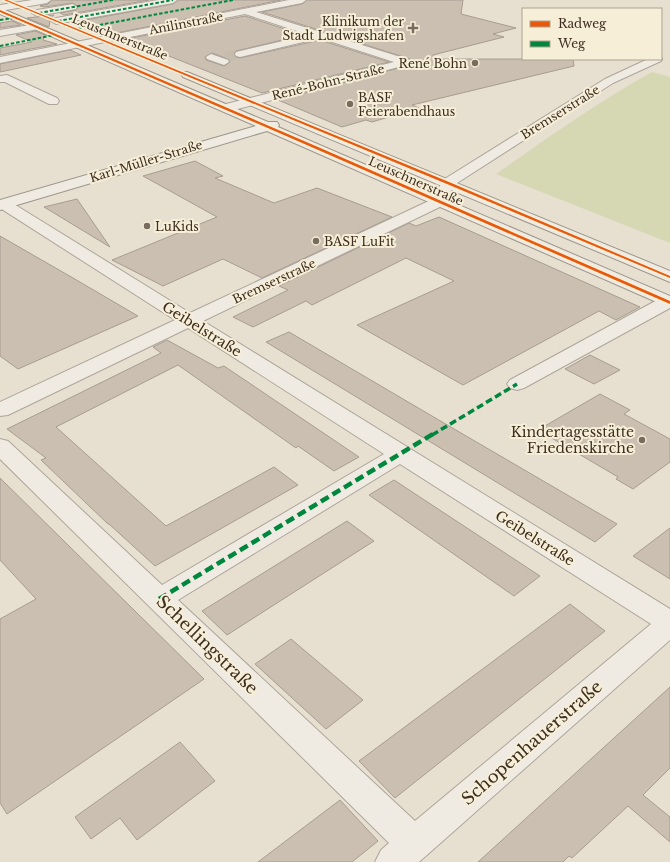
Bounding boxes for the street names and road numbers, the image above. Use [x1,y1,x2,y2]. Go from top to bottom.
street label: Anilinstraße [147,8,225,38]
street label: Leuschnerstraße [70,11,170,63]
street label: René-Bohn-Straße [270,61,386,103]
street label: Bremserstraße [518,82,602,142]
street label: Karl-Müller-Straße [88,137,204,185]
street label: Leuschnerstraße [366,153,466,209]
street label: Bremserstraße [230,255,318,307]
street label: Geibelstraße [159,297,245,361]
street label: Geibelstraße [492,506,578,570]
street label: Schellingstraße [152,591,262,699]
street label: Schopenhauerstraße [457,676,607,810]

